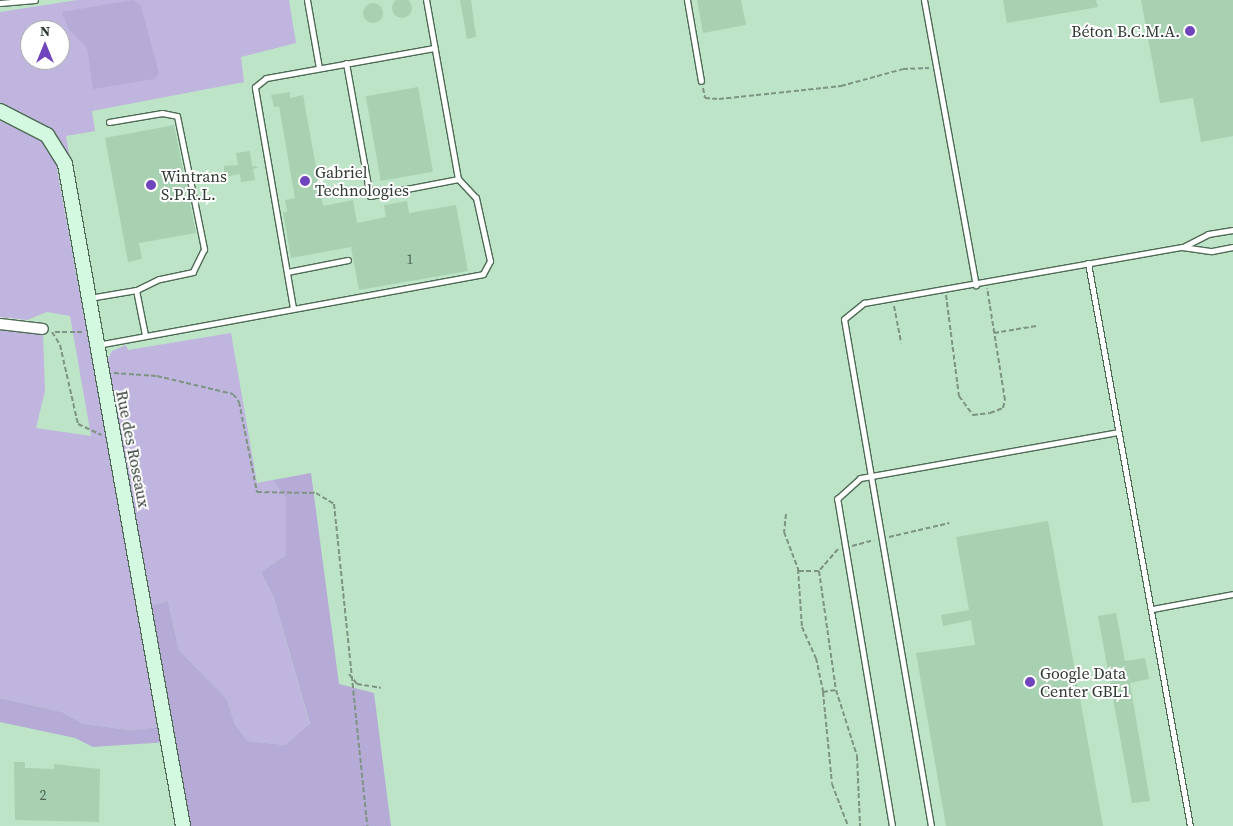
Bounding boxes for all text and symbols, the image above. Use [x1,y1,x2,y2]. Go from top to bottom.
north arrow [20,20,70,70]
text: N [40,21,50,41]
place label: Béton B.C.M.A. [1071,21,1180,41]
marker: Béton B.C.M.A. [1184,25,1196,37]
place label: Gabriel Technologies [315,162,409,200]
place label: Wintrans S.P.R.L. [161,166,227,204]
marker: Gabriel Technologies [299,175,311,187]
marker: Wintrans S.P.R.L. [145,179,157,191]
house number: 1 [407,251,413,267]
street label: Rue des Roseaux [112,389,154,509]
place label: Google Data Center GBL1 [1040,663,1130,701]
marker: Google Data Center GBL1 [1024,676,1036,688]
house number: 2 [40,787,46,803]

